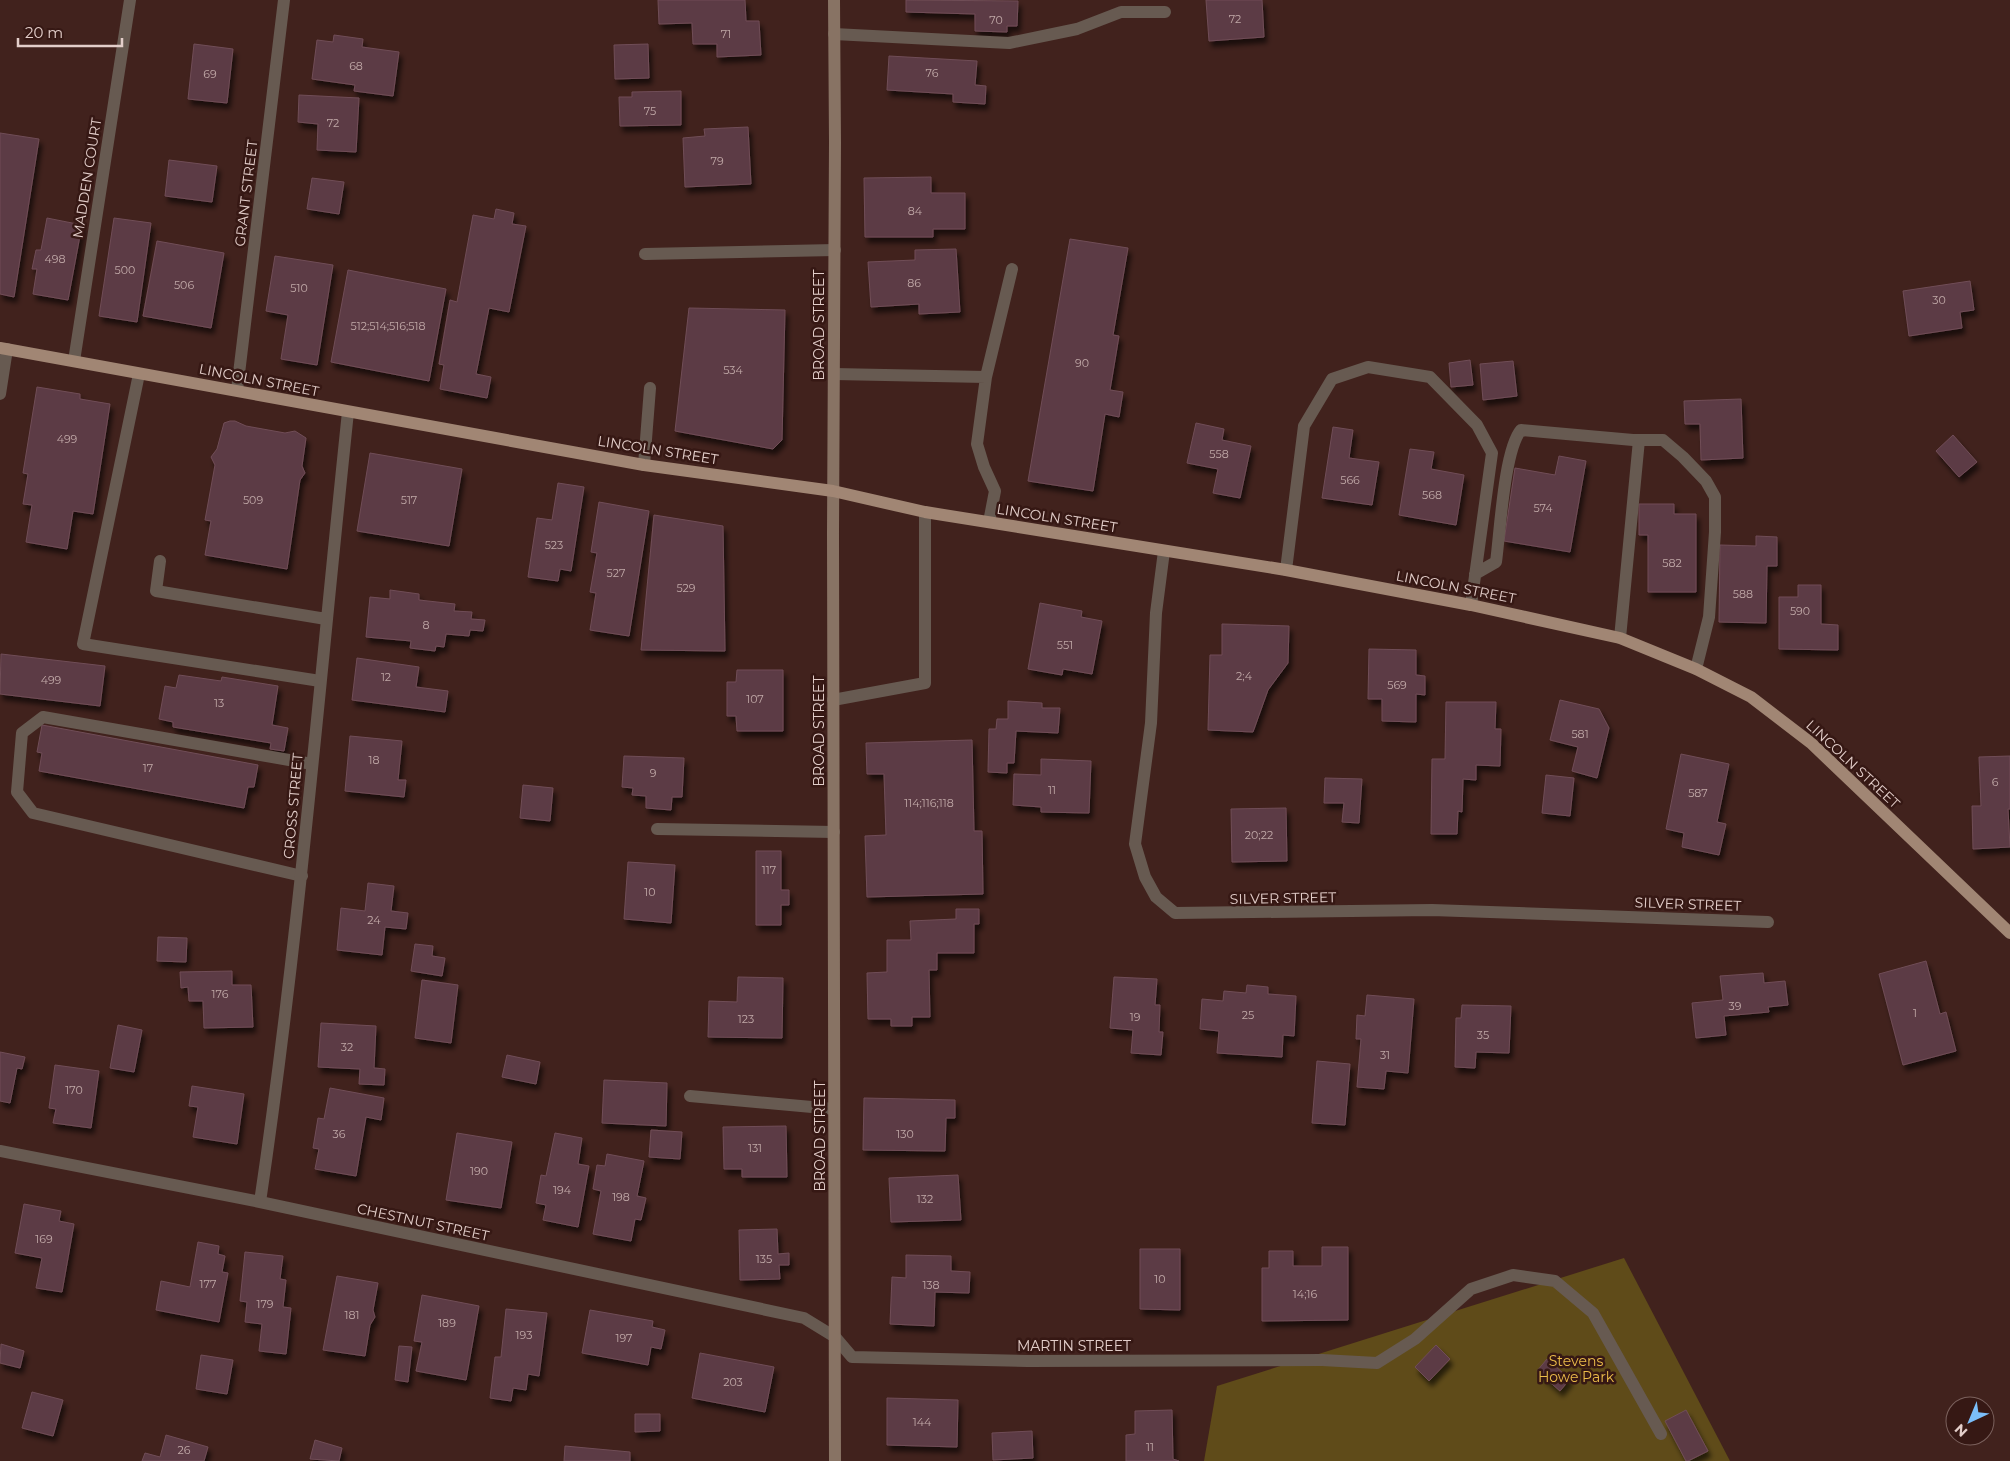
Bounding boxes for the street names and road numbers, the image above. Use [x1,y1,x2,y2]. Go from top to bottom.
street label: MADDEN COURT [69,117,105,239]
street label: GRANT STREET [231,139,261,247]
street label: BROAD STREET [810,270,828,380]
street label: LINCOLN STREET [198,360,320,400]
street label: LINCOLN STREET [596,432,720,468]
street label: LINCOLN STREET [995,500,1119,536]
street label: LINCOLN STREET [1395,567,1517,607]
street label: BROAD STREET [810,676,828,786]
street label: LINCOLN STREET [1802,716,1904,812]
street label: CROSS STREET [279,752,307,860]
street label: SILVER STREET [1230,888,1336,908]
street label: SILVER STREET [1634,893,1742,915]
street label: BROAD STREET [811,1081,829,1191]
street label: CHESTNUT STREET [355,1199,491,1245]
street label: MARTIN STREET [1017,1337,1131,1355]

